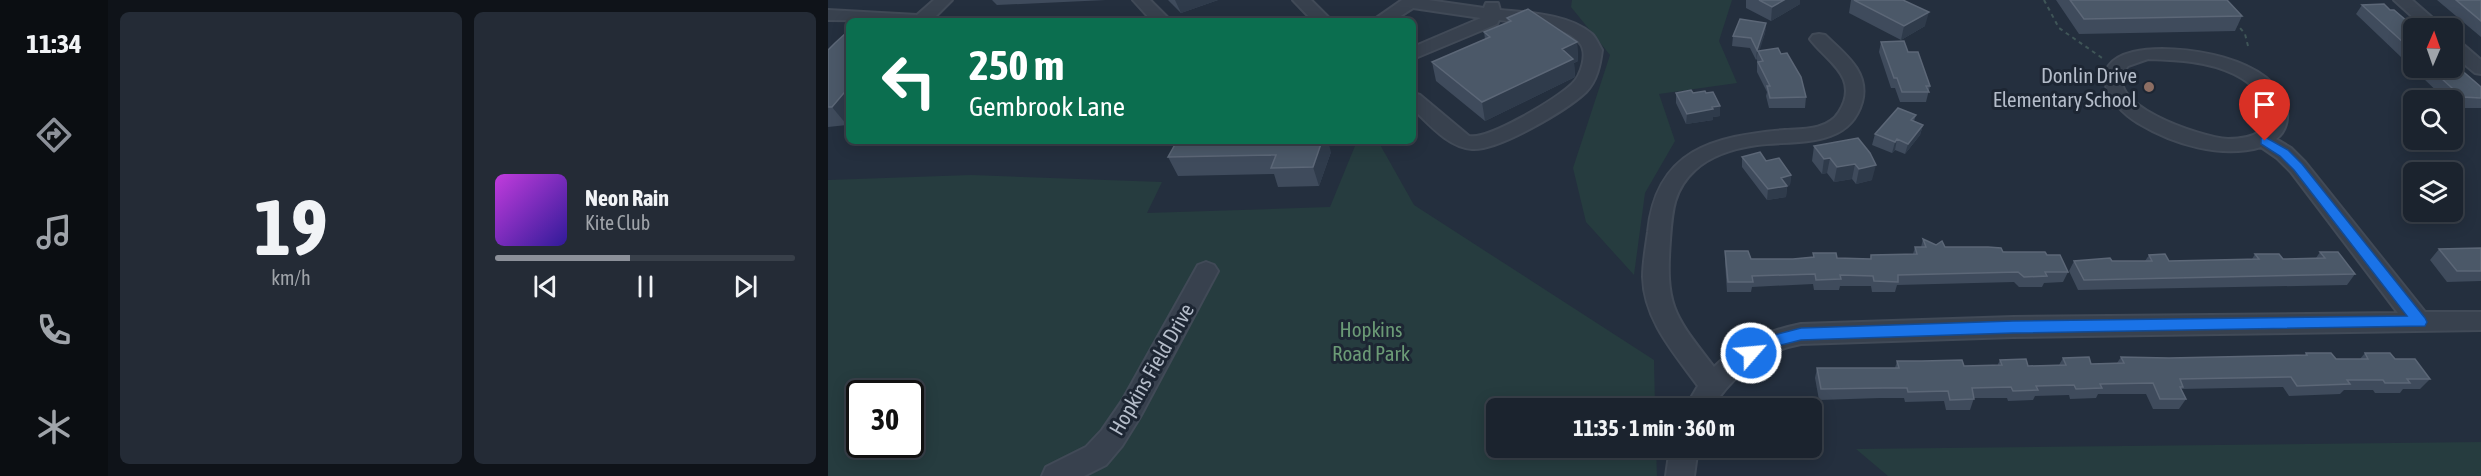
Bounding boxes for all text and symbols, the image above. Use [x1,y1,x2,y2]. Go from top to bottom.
north arrow [2403,18,2463,78]
map controls [2403,18,2463,222]
text: 11:34 [26,28,82,59]
text: 250 m [969,41,1064,89]
icon: left [870,42,948,120]
place label: Donlin Drive Elementary School [1993,63,2137,111]
pin [2239,79,2290,141]
marker: Donlin Drive Elementary School [2142,80,2156,94]
icon: arrive [2248,88,2281,121]
button: search [2403,90,2463,150]
text: Gembrook Lane [969,91,1125,122]
icon: directions [33,114,75,156]
button: layers [2403,162,2463,222]
text: 19 [254,182,328,272]
text: Neon Rain [585,185,669,211]
icon: music [33,211,75,253]
text: Kite Club [585,211,650,234]
text: km/h [271,266,311,289]
icon: previous [529,270,562,303]
icon: pause [629,270,662,303]
icon: next [729,270,762,303]
street label: Hopkins Field Drive [1104,299,1198,439]
icon: phone [33,309,75,351]
park label: Hopkins Road Park [1332,317,1410,365]
position arrow [1719,321,1783,385]
speed limit sign: 30 [846,380,924,458]
icon: climate [33,406,75,448]
text: 11:35 · 1 min · 360 m [1573,415,1735,441]

